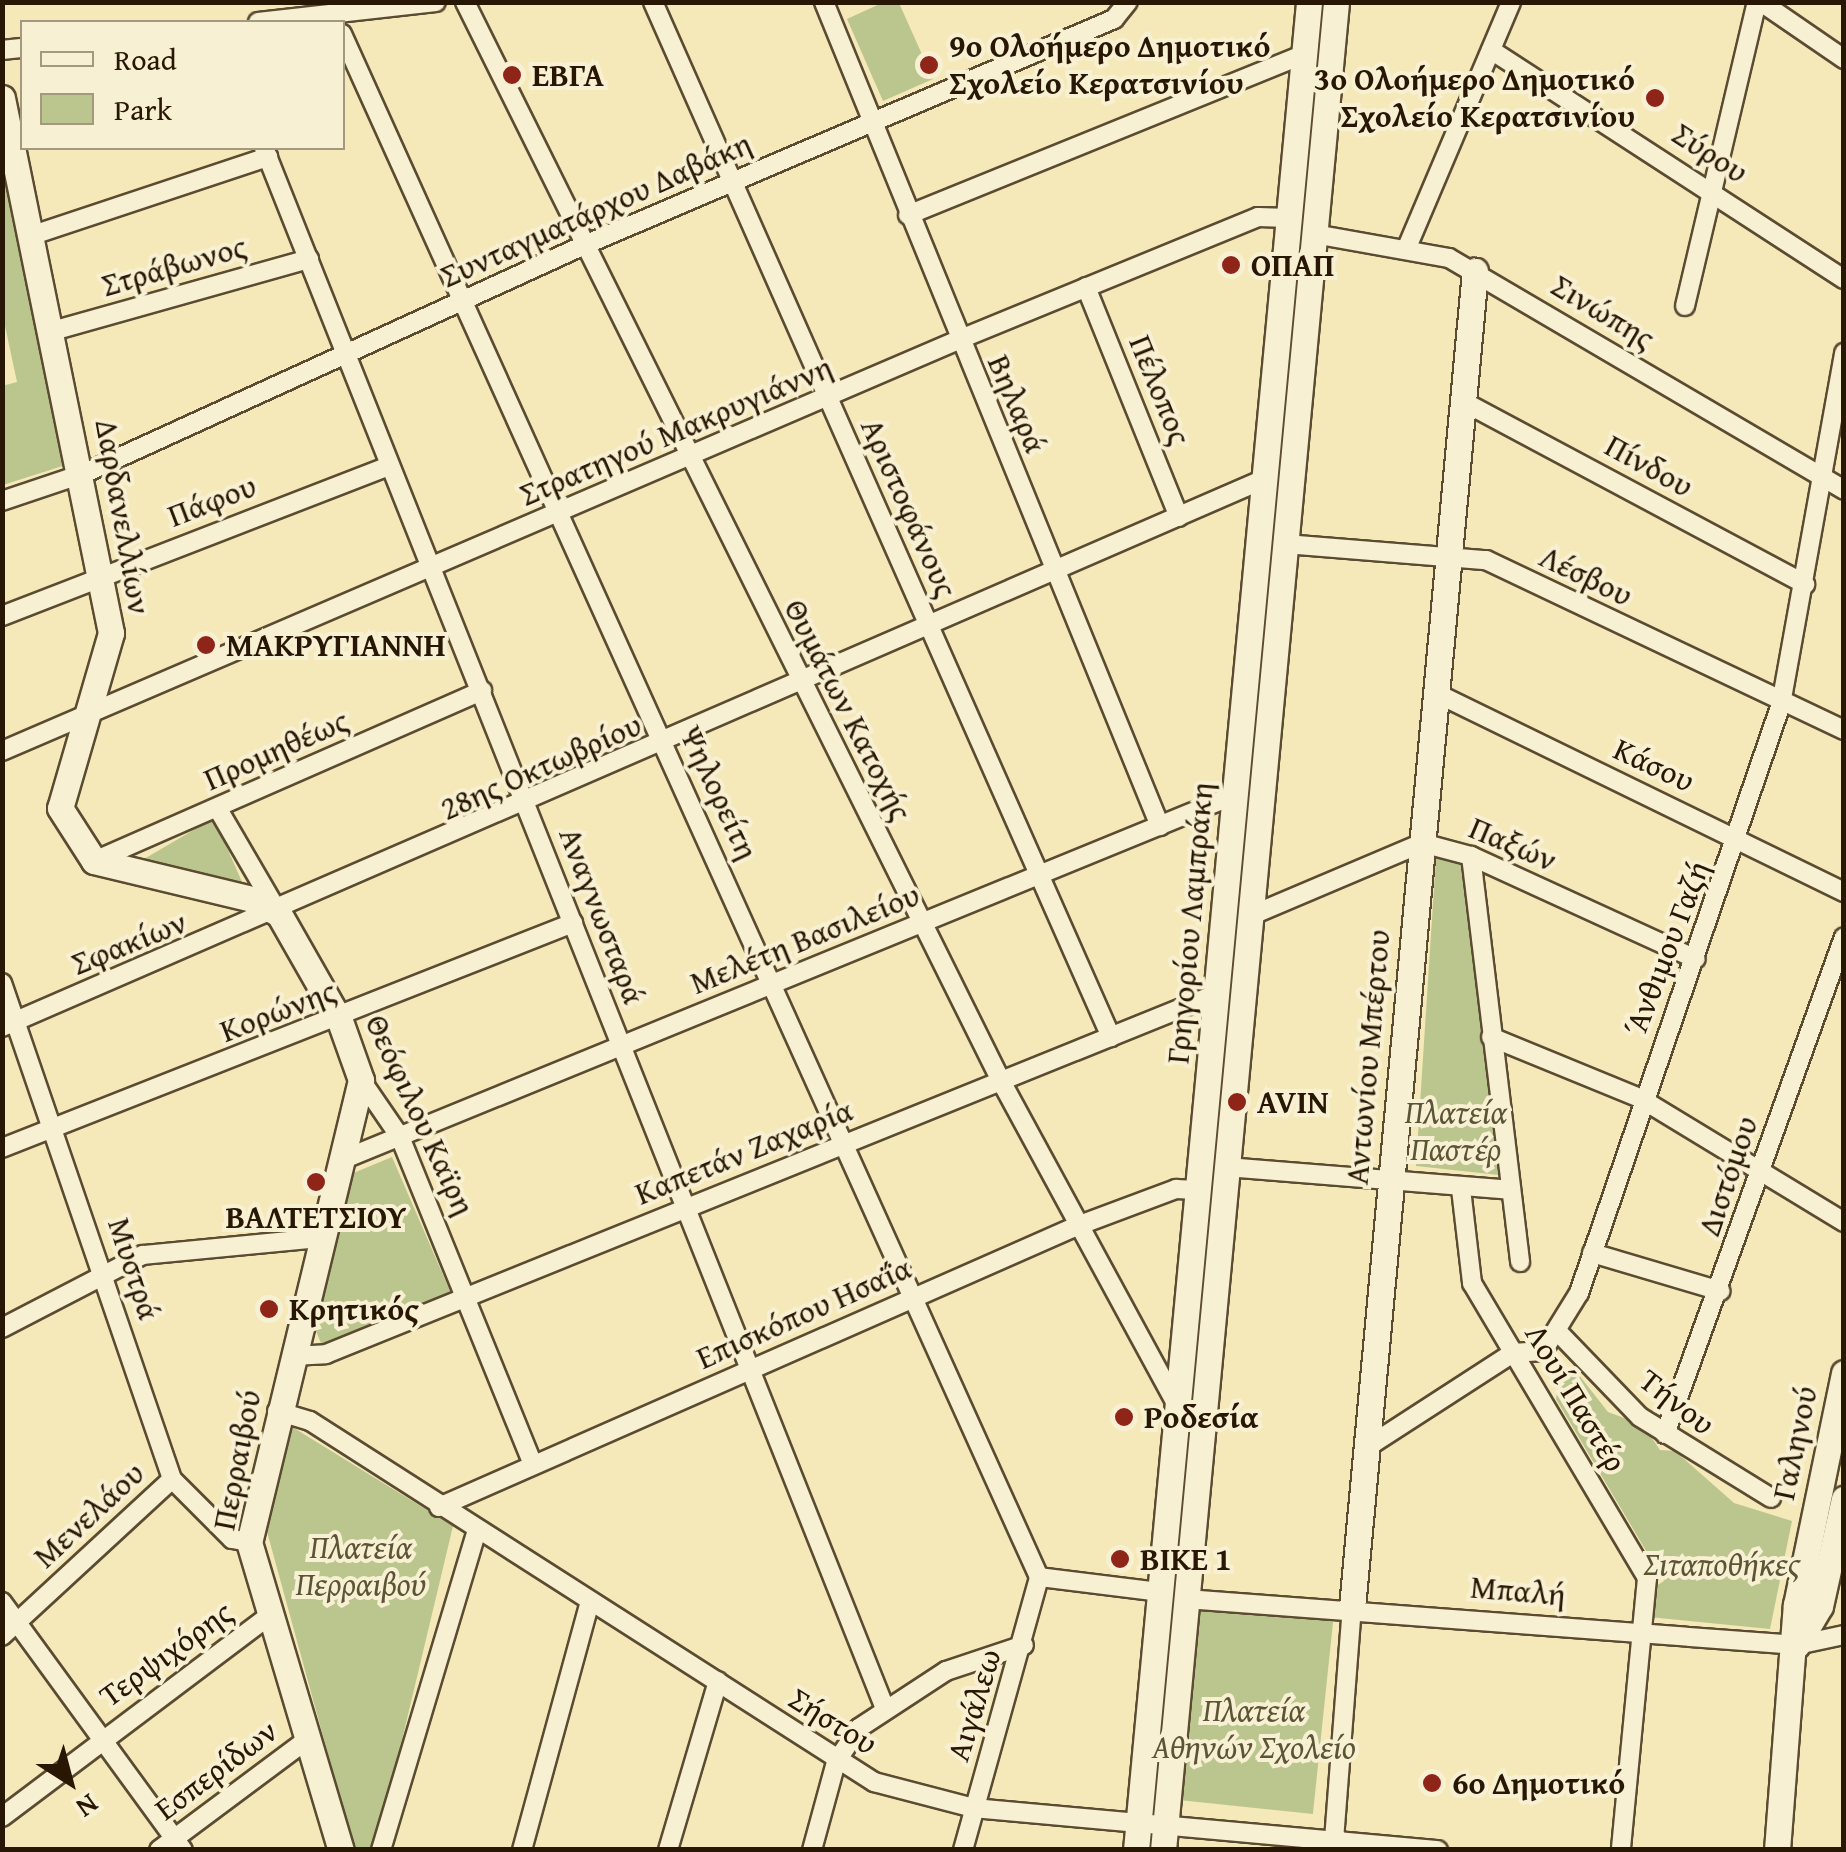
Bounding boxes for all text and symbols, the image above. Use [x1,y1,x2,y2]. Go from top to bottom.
legend [20,20,345,150]
place label: 9ο Ολοήμερο Δημοτικό Σχολείο Κερατσινίου [949,28,1270,103]
text: Road [114,37,177,81]
marker: 9ο Ολοήμερο Δημοτικό Σχολείο Κερατσινίου [918,54,940,76]
place label: ΕΒΓΑ [532,56,604,94]
place label: 3ο Ολοήμερο Δημοτικό Σχολείο Κερατσινίου [1314,61,1635,136]
marker: ΕΒΓΑ [501,64,523,86]
text: Park [114,87,172,131]
marker: 3ο Ολοήμερο Δημοτικό Σχολείο Κερατσινίου [1644,87,1666,109]
street label: Σύρου [1665,115,1755,191]
street label: Συνταγματάρχου Δαβάκη [435,124,757,296]
street label: Στράβωνος [97,227,251,305]
place label: ΟΠΑΠ [1251,246,1334,284]
marker: ΟΠΑΠ [1220,254,1242,276]
street label: Σινώπης [1544,266,1662,358]
street label: Πέλοπος [1121,330,1199,450]
street label: Στρατηγού Μακρυγιάννη [514,348,838,514]
street label: Βηλαρά [979,349,1055,459]
street label: Αριστοφάνους [852,413,966,603]
street label: Δαρδανελλίων [87,416,159,618]
street label: Πίνδου [1598,426,1700,506]
street label: Πάφου [162,467,262,535]
street label: Λέσβου [1534,537,1638,615]
street label: Θυμάτων Κατοχής [776,593,920,827]
place label: ΜΑΚΡΥΓΙΑΝΝΗ [226,626,446,664]
marker: ΜΑΚΡΥΓΙΑΝΝΗ [195,634,217,656]
street label: Προμηθέως [198,701,354,799]
street label: 28ης Οκτωβρίου [434,705,648,829]
street label: Ψηλορείτη [671,720,767,866]
street label: Κάσου [1608,730,1700,800]
street label: Γρηγορίου Λαμπράκη [1159,781,1221,1065]
street label: Παξών [1463,808,1563,880]
street label: Αναγνωσταρά [551,822,653,1010]
street label: Άνθιμου Γαζή [1616,855,1718,1041]
street label: Μελέτη Βασιλείου [685,875,925,1003]
street label: Σφακίων [66,903,192,983]
street label: Αντωνίου Μπέρτου [1338,928,1398,1186]
street label: Κορώνης [215,971,341,1051]
street label: Θεόφιλου Καϊρη [357,1009,483,1221]
place label: AVIN [1257,1083,1329,1121]
street label: Καπετάν Ζαχαρία [630,1091,858,1213]
marker: AVIN [1226,1091,1248,1113]
park label: Πλατεία Παστέρ [1405,1094,1507,1169]
street label: Διστόμου [1690,1111,1766,1241]
marker: ΒΑΛΤΕΤΣΙΟΥ [305,1171,327,1193]
place label: ΒΑΛΤΕΤΣΙΟΥ [226,1198,406,1236]
street label: Μυστρά [99,1213,169,1325]
street label: Επισκόπου Ησαΐα [691,1248,917,1378]
place label: Κρητικός [289,1290,419,1328]
marker: Κρητικός [258,1298,280,1320]
street label: Λουί Παστέρ [1517,1317,1635,1479]
street label: Τήνου [1632,1361,1722,1443]
street label: Γαληνού [1764,1383,1826,1503]
street label: Περραιβού [205,1387,269,1533]
place label: Ροδεσία [1144,1398,1259,1436]
marker: Ροδεσία [1113,1406,1135,1428]
street label: Μενελάου [26,1454,152,1576]
park label: Πλατεία Περραιβού [296,1529,426,1604]
place label: BIKE 1 [1140,1540,1232,1578]
park label: Σιταποθήκες [1643,1545,1801,1583]
marker: BIKE 1 [1109,1548,1131,1570]
street label: Μπαλή [1469,1568,1567,1614]
street label: Τερψιχόρης [92,1593,240,1715]
street label: Αιγάλεω [939,1644,1009,1766]
street label: Σήστου [782,1679,884,1763]
park label: Πλατεία Αθηνών Σχολείο [1152,1692,1356,1767]
street label: Εσπερίδων [147,1712,285,1828]
north arrow [20,1732,120,1832]
place label: 6o Δημοτικό [1452,1764,1625,1802]
marker: 6o Δημοτικό [1421,1772,1443,1794]
text: N [68,1785,108,1829]

